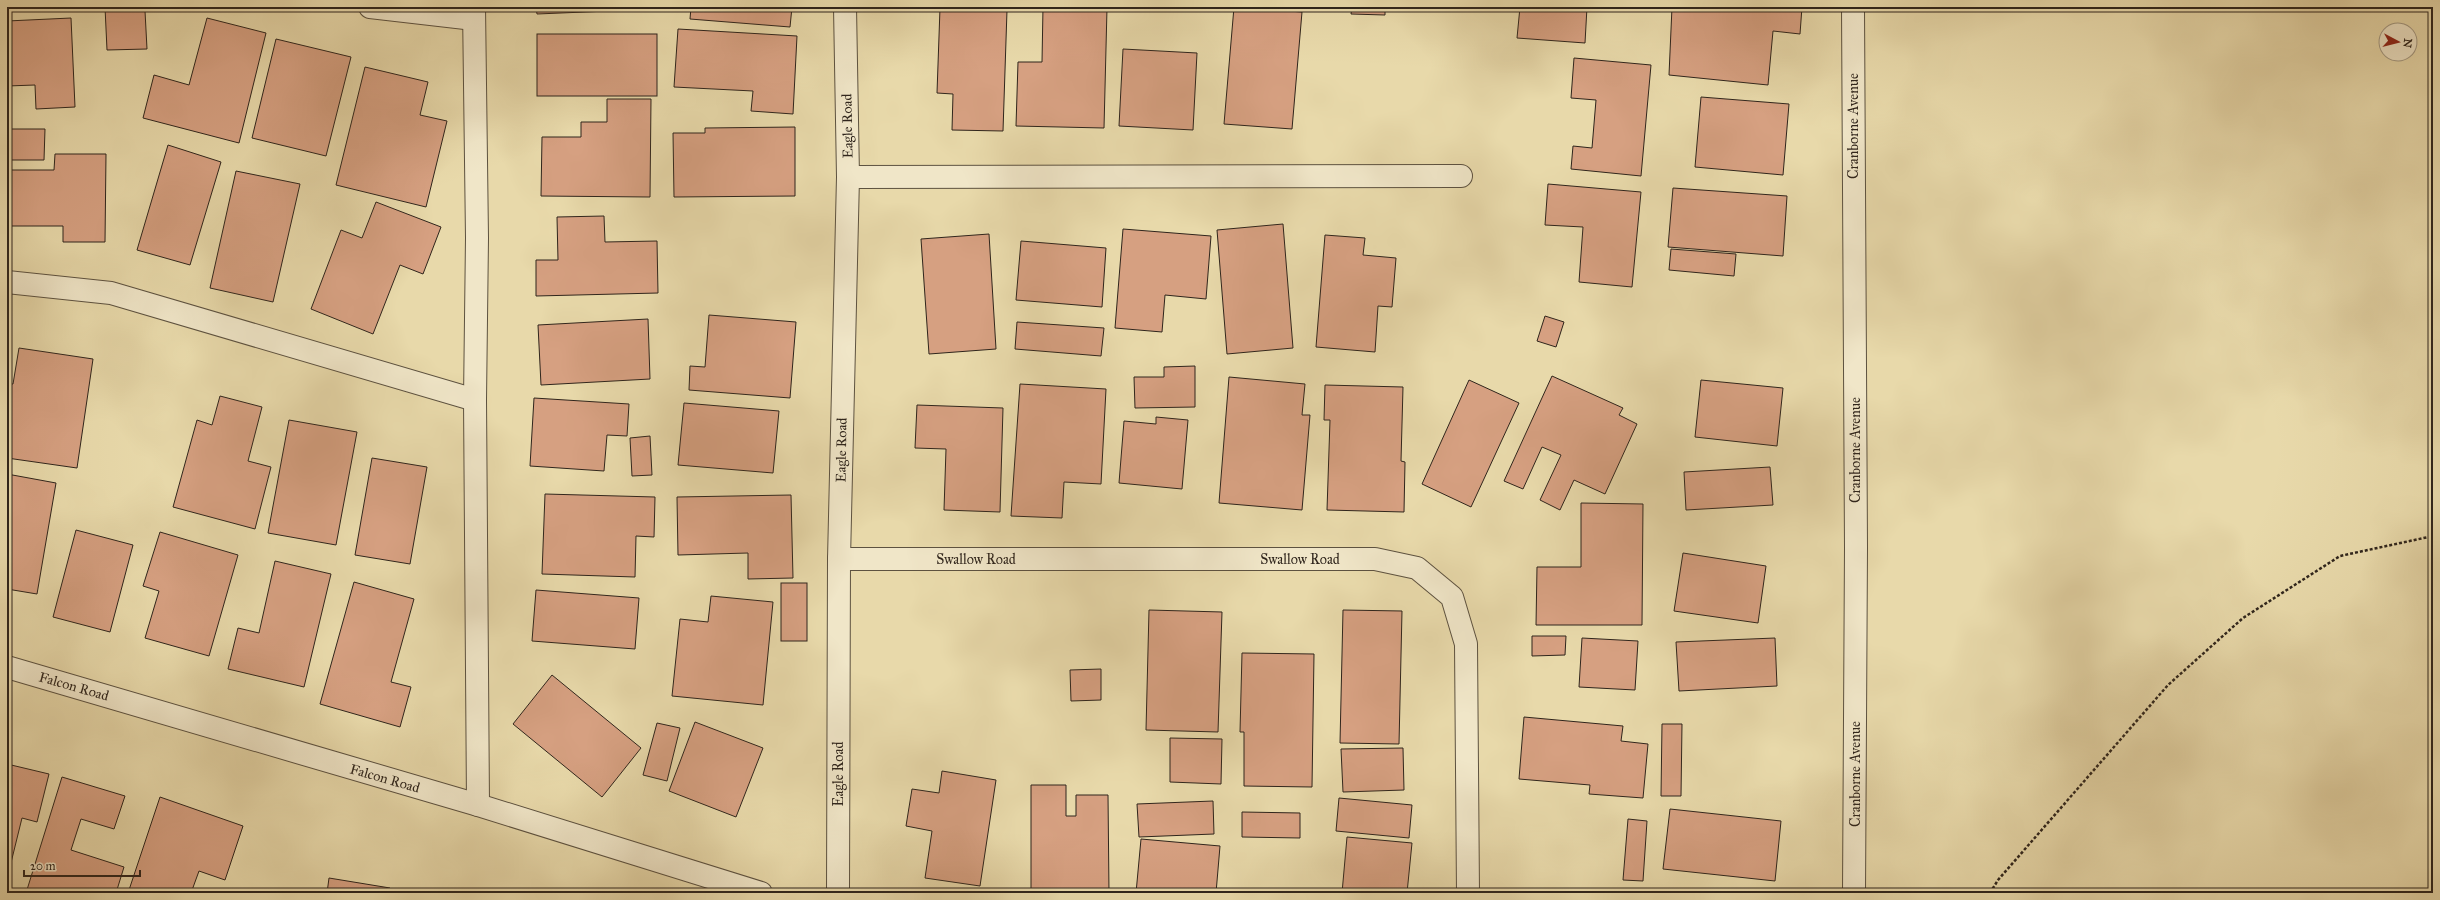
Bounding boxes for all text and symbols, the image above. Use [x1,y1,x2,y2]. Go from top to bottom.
north arrow [2378,22,2418,62]
text: N [2400,38,2414,49]
street label: Cranborne Avenue [1845,73,1862,179]
street label: Eagle Road [838,93,857,159]
street label: Cranborne Avenue [1847,397,1864,503]
street label: Eagle Road [832,417,851,483]
street label: Swallow Road [936,551,1016,568]
street label: Swallow Road [1260,551,1340,568]
street label: Falcon Road [37,668,111,705]
street label: Cranborne Avenue [1847,721,1864,827]
street label: Eagle Road [830,742,847,806]
street label: Falcon Road [348,760,422,797]
scale bar [24,852,140,878]
text: 20 m [30,859,56,873]

